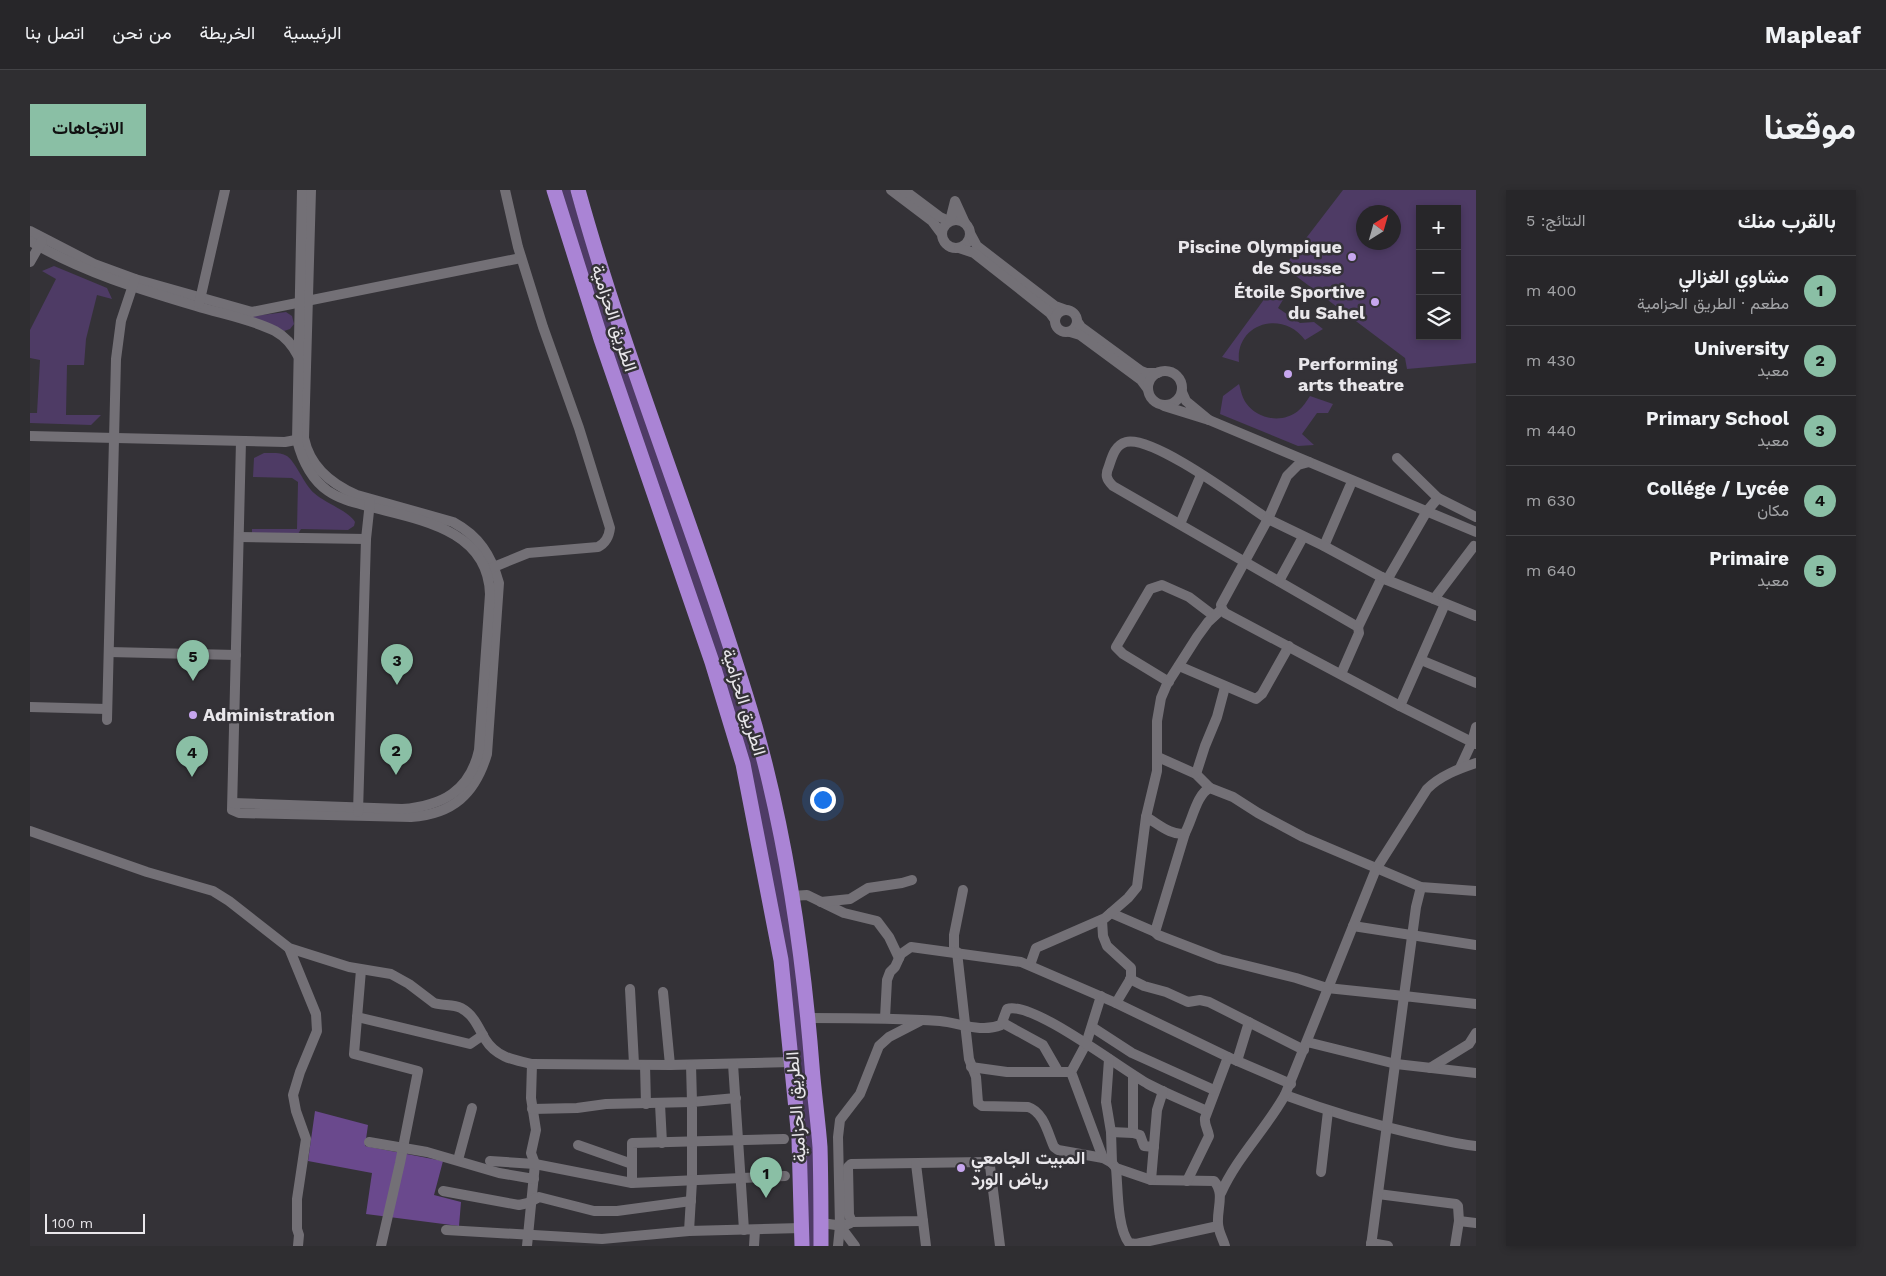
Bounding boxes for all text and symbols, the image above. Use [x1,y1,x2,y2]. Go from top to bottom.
text: Mapleaf [1765,21,1861,49]
text: اتصل بنا [25,22,84,43]
text: من نحن [112,22,172,43]
text: الخريطة [200,22,255,43]
text: الرئيسية [283,22,341,43]
button: الاتجاهات [30,104,146,156]
text: موقعنا [1763,106,1856,148]
north arrow [1356,205,1401,250]
map controls [1416,205,1461,340]
button: + [1416,205,1461,250]
text: بالقرب منك [1738,208,1836,233]
text: النتائج: 5 [1526,211,1585,230]
place label: Piscine Olympique de Sousse [1178,236,1342,278]
button: − [1416,250,1461,295]
marker: Piscine Olympique de Sousse [1346,251,1358,263]
street label: الطريق الحزامية [586,262,642,374]
text: مشاوي الغزالي [1679,265,1789,288]
place label: Étoile Sportive du Sahel [1234,281,1365,323]
text: 400 m [1526,281,1576,300]
text: 1 [1817,281,1823,300]
text: مطعم · الطريق الحزامية [1637,294,1789,313]
button: layers [1416,295,1461,340]
marker: Étoile Sportive du Sahel [1369,296,1381,308]
text: University [1694,337,1789,360]
text: 430 m [1526,351,1576,370]
text: 2 [1815,351,1825,370]
place label: Performing arts theatre [1298,353,1404,395]
text: معبد [1757,361,1789,380]
marker: Performing arts theatre [1282,368,1294,380]
text: Primary School [1646,407,1789,430]
text: 440 m [1526,421,1576,440]
text: 3 [1815,421,1825,440]
text: معبد [1757,431,1789,450]
text: Collége / Lycée [1647,477,1789,500]
text: 630 m [1526,491,1576,510]
text: 4 [1815,491,1825,510]
text: مكان [1757,501,1789,520]
text: Primaire [1709,547,1789,570]
text: 640 m [1526,561,1576,580]
text: 5 [1815,561,1825,580]
text: معبد [1757,571,1789,590]
pin: 5 [177,640,209,681]
pin: 3 [381,644,413,685]
street label: الطريق الحزامية [717,646,771,758]
place label: Administration [203,704,335,725]
marker: Administration [187,709,199,721]
pin: 2 [380,734,412,775]
pin: 4 [176,736,208,777]
your location [810,787,836,813]
street label: الطريق الحزامية [781,1051,811,1163]
place label: المبيت الجامعي رياض الورد [971,1147,1085,1190]
pin: 1 [750,1157,782,1198]
marker: المبيت الجامعي رياض الورد [955,1162,967,1174]
scale bar [45,1211,145,1234]
text: 100 m [52,1215,93,1231]

